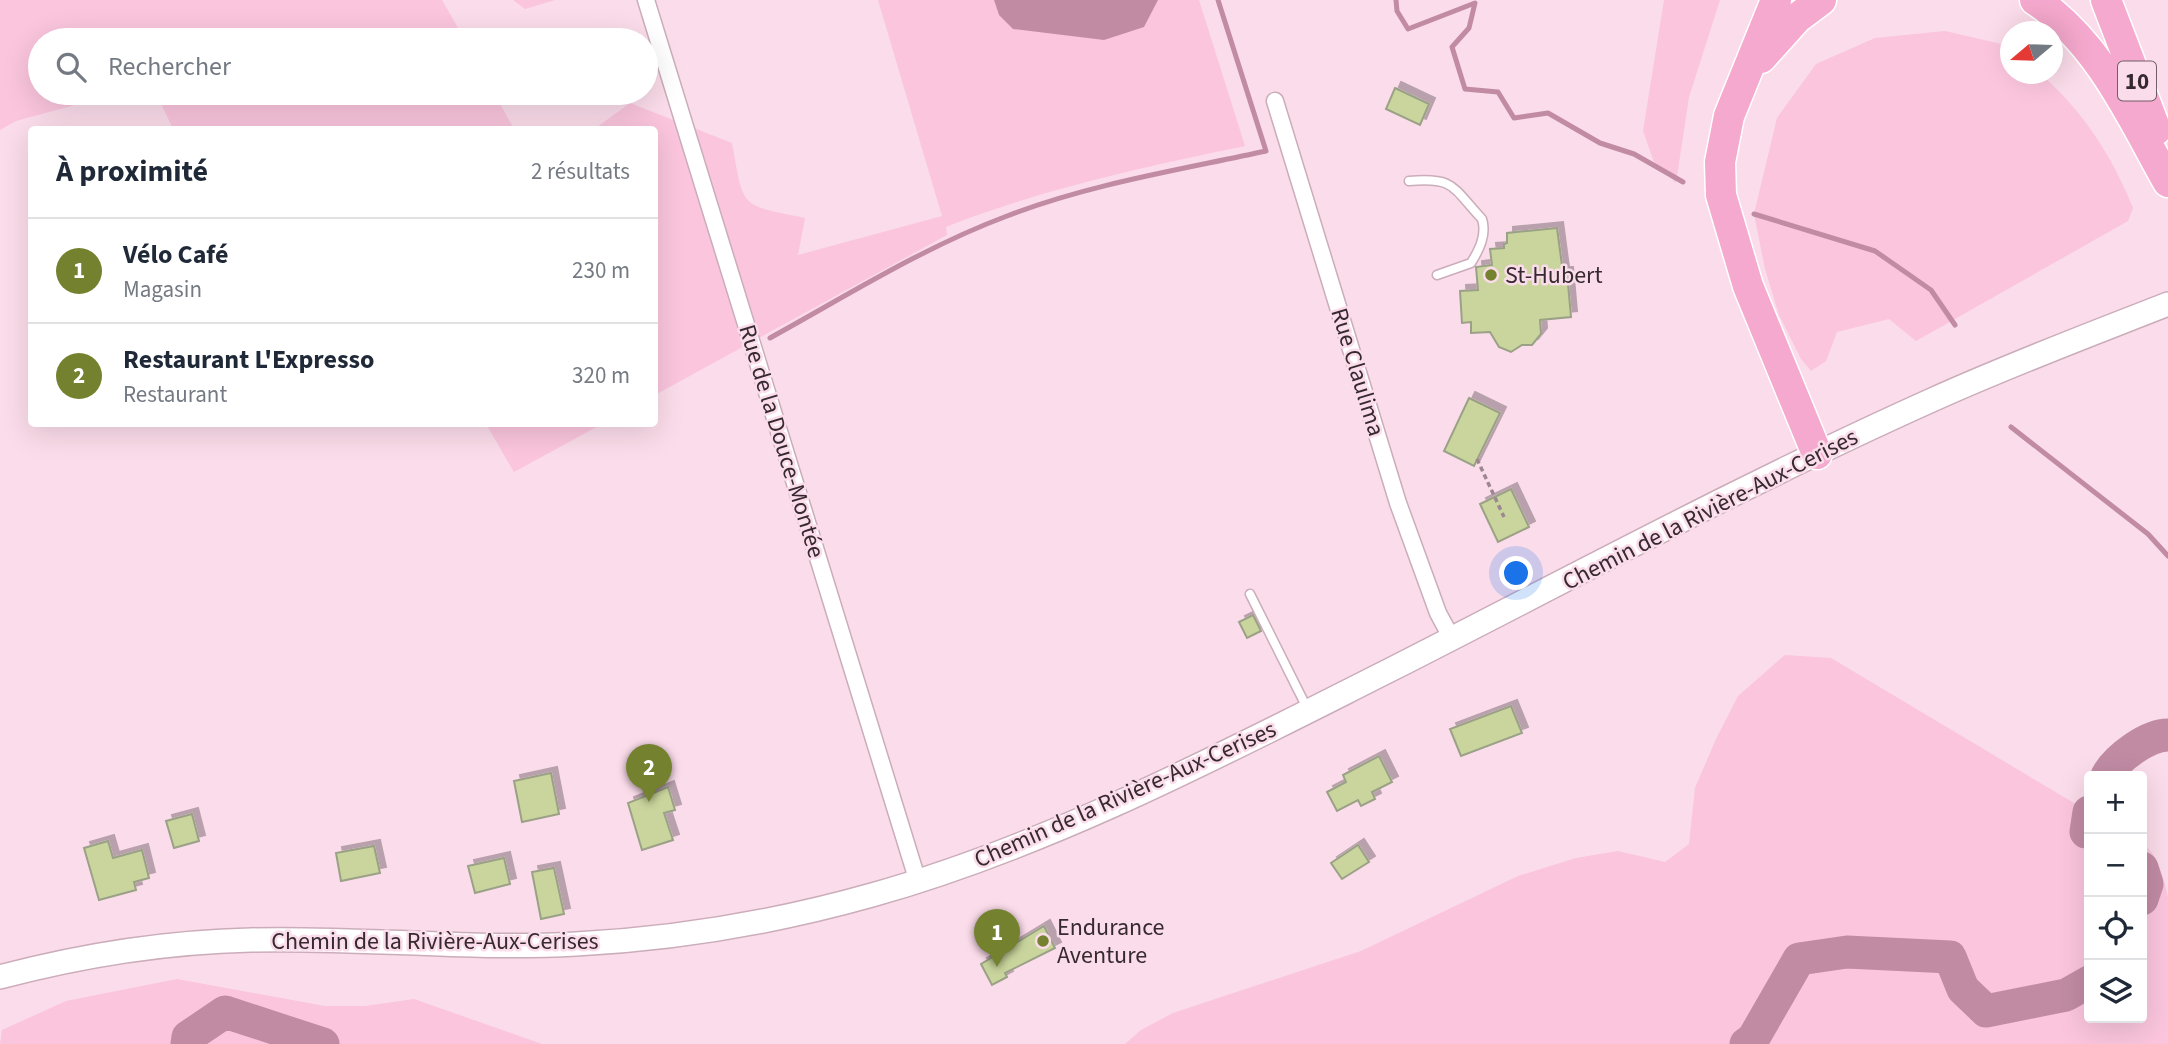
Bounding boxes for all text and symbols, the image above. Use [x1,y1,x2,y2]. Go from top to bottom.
north arrow [2000,21,2063,84]
search box [28,28,658,105]
icon: search [52,48,90,86]
text: Rechercher [108,48,231,85]
road number: 10 [2118,61,2156,100]
text: À proximité [56,150,208,193]
text: 2 résultats [531,155,630,188]
text: Vélo Café [123,236,228,273]
text: 1 [73,254,85,287]
text: 230 m [572,254,630,287]
place label: St-Hubert [1505,258,1603,293]
marker: St-Hubert [1483,267,1499,283]
text: Magasin [123,273,202,306]
street label: Rue Claulima [1321,304,1394,441]
street label: Rue de la Douce-Montée [729,320,834,562]
text: Restaurant L'Expresso [123,341,374,378]
text: 2 [73,359,85,392]
text: 320 m [572,359,630,392]
text: Restaurant [123,378,227,411]
street label: Chemin de la Rivière-Aux-Cerises [1556,420,1864,599]
your location [1499,556,1533,590]
street label: Chemin de la Rivière-Aux-Cerises [969,712,1282,877]
pin: 2 [626,744,672,802]
map controls [2084,771,2147,1023]
button: + [2084,771,2147,834]
button: − [2084,834,2147,897]
button: locate [2084,897,2147,960]
pin: 1 [974,909,1020,967]
place label: Endurance Aventure [1057,910,1164,973]
street label: Chemin de la Rivière-Aux-Cerises [271,924,599,959]
marker: Endurance Aventure [1035,933,1051,949]
button: layers [2084,960,2147,1023]

